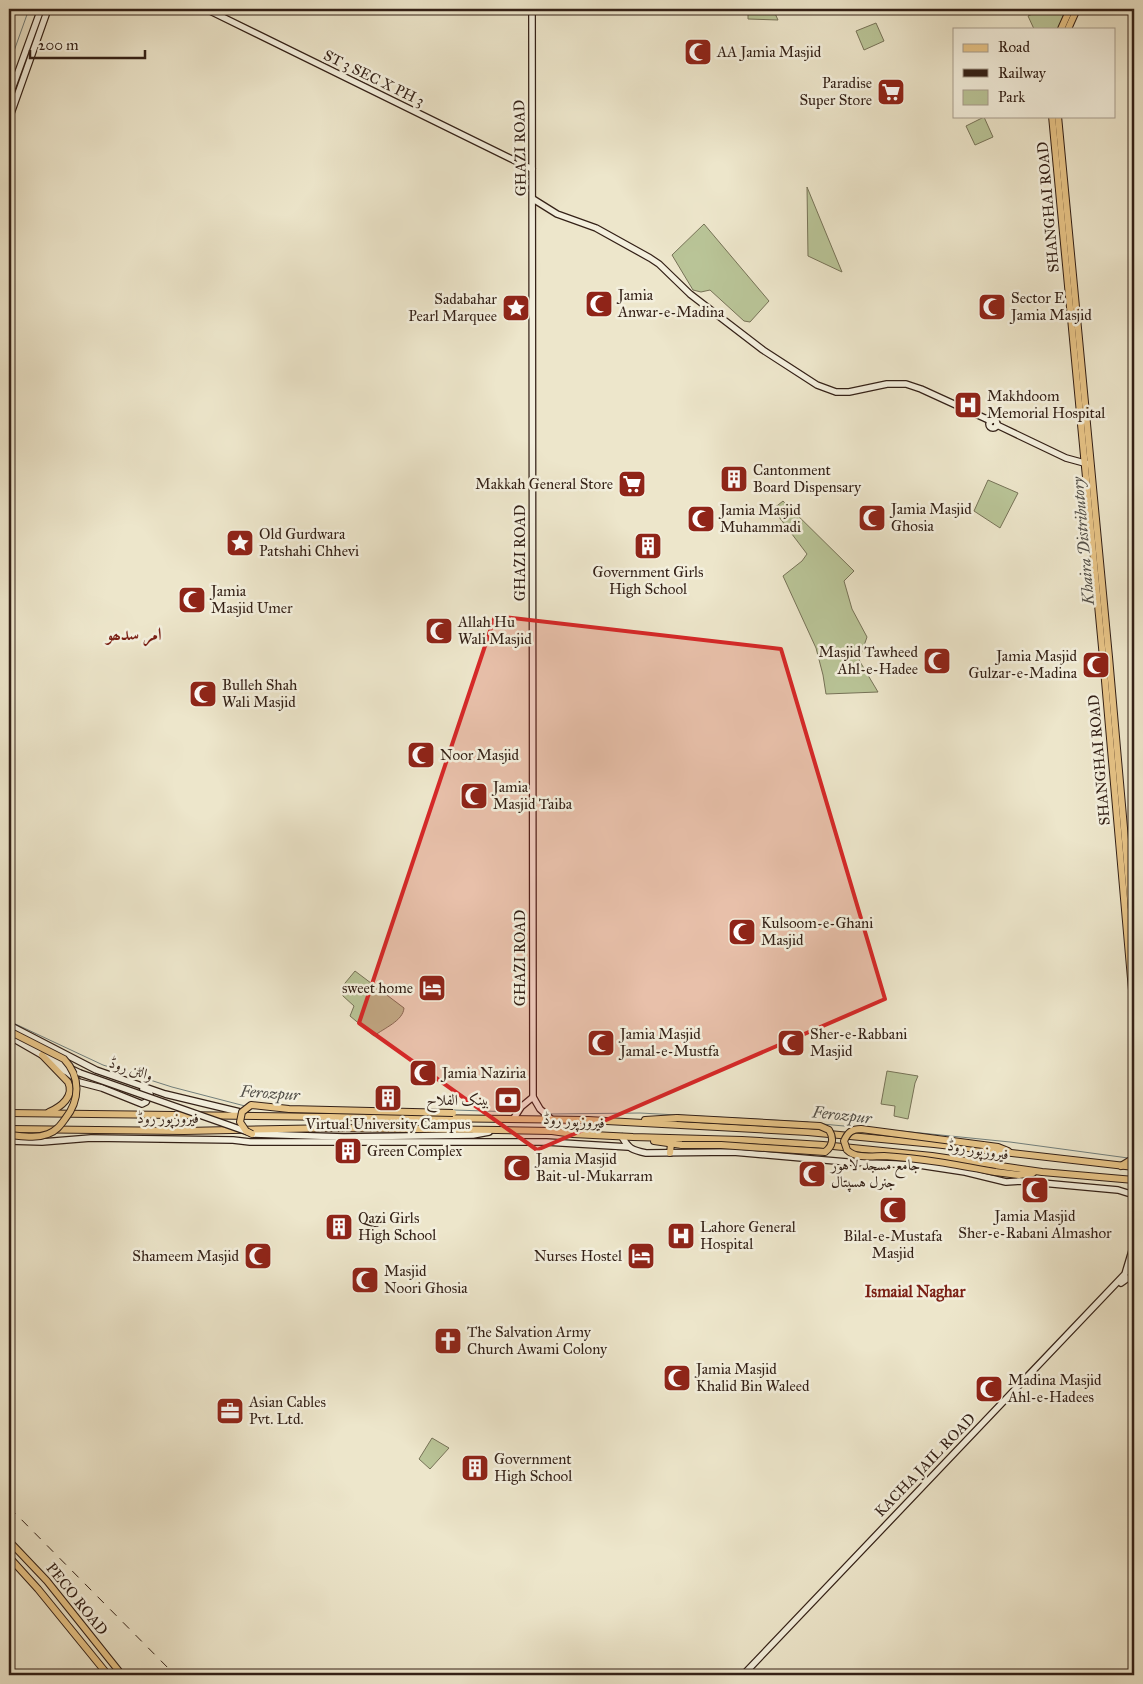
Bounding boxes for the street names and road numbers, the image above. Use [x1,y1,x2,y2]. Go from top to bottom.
street label: ST 3 SEC X PH 3 [321,46,427,110]
street label: GHAZI ROAD [510,99,530,196]
street label: SHANGHAI ROAD [1033,141,1063,273]
street label: GHAZI ROAD [511,505,529,601]
street label: SHANGHAI ROAD [1084,694,1114,826]
street label: GHAZI ROAD [511,910,529,1006]
street label: والٹن روڈ [107,1053,155,1085]
street label: فیروزپور روڈ [137,1109,199,1129]
street label: فیروزپور روڈ [542,1110,605,1134]
street label: فیروزپور روڈ [946,1136,1010,1166]
street label: KACHA JAIL ROAD [871,1409,980,1521]
street label: PECO ROAD [42,1559,112,1639]

